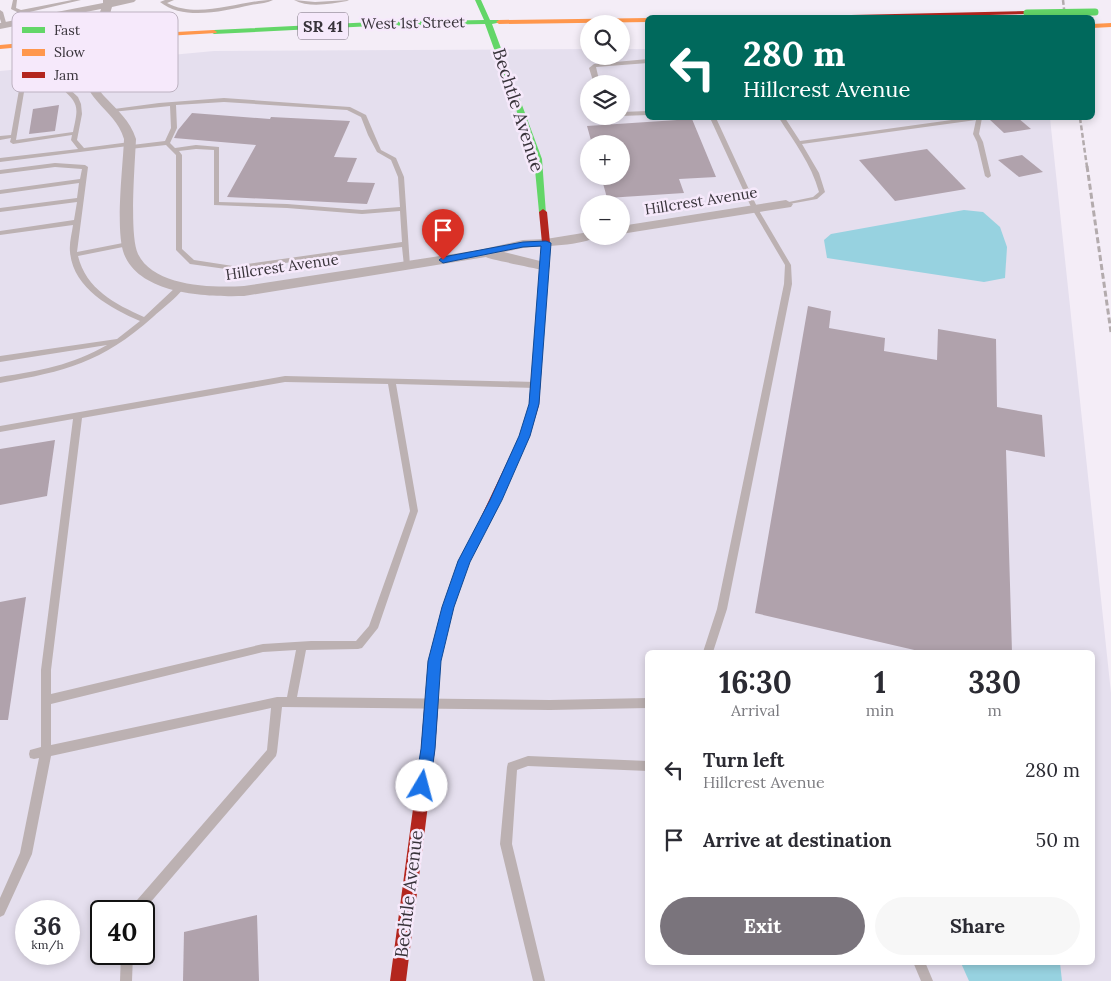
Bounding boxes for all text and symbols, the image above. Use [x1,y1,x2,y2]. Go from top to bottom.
legend [12,12,178,92]
road number: SR 41 [298,12,348,40]
street label: West 1st Street [361,12,465,33]
map controls [580,15,630,245]
button: search [580,15,630,65]
text: Fast [54,21,81,39]
text: 280 m [743,31,845,76]
icon: left [660,35,725,100]
text: Slow [54,43,86,61]
street label: Bechtle Avenue [488,45,549,175]
text: Jam [53,66,79,84]
button: layers [580,75,630,125]
text: Hillcrest Avenue [743,75,910,103]
button: + [580,135,630,185]
street label: Hillcrest Avenue [643,182,759,219]
button: − [580,195,630,245]
pin [422,209,464,260]
icon: arrive [429,216,457,244]
street label: Hillcrest Avenue [224,249,340,284]
text: 16:30 [719,663,792,701]
text: 1 [874,663,886,701]
text: 330 [968,663,1021,701]
text: Arrival [731,700,780,720]
text: min [866,700,894,720]
text: m [987,700,1002,720]
text: Turn left [703,748,784,772]
icon: left [660,756,688,784]
text: 280 m [1025,758,1080,782]
position arrow [395,759,447,811]
text: Hillcrest Avenue [703,772,825,792]
icon: arrive [660,826,688,854]
text: Arrive at destination [703,828,892,852]
text: 50 m [1036,828,1080,852]
street label: Bechtle Avenue [389,829,428,959]
button: Exit [660,897,865,955]
button: Share [875,897,1080,955]
speed limit sign: 40 [90,900,155,965]
text: 36 [33,910,62,942]
text: km/h [31,937,64,952]

